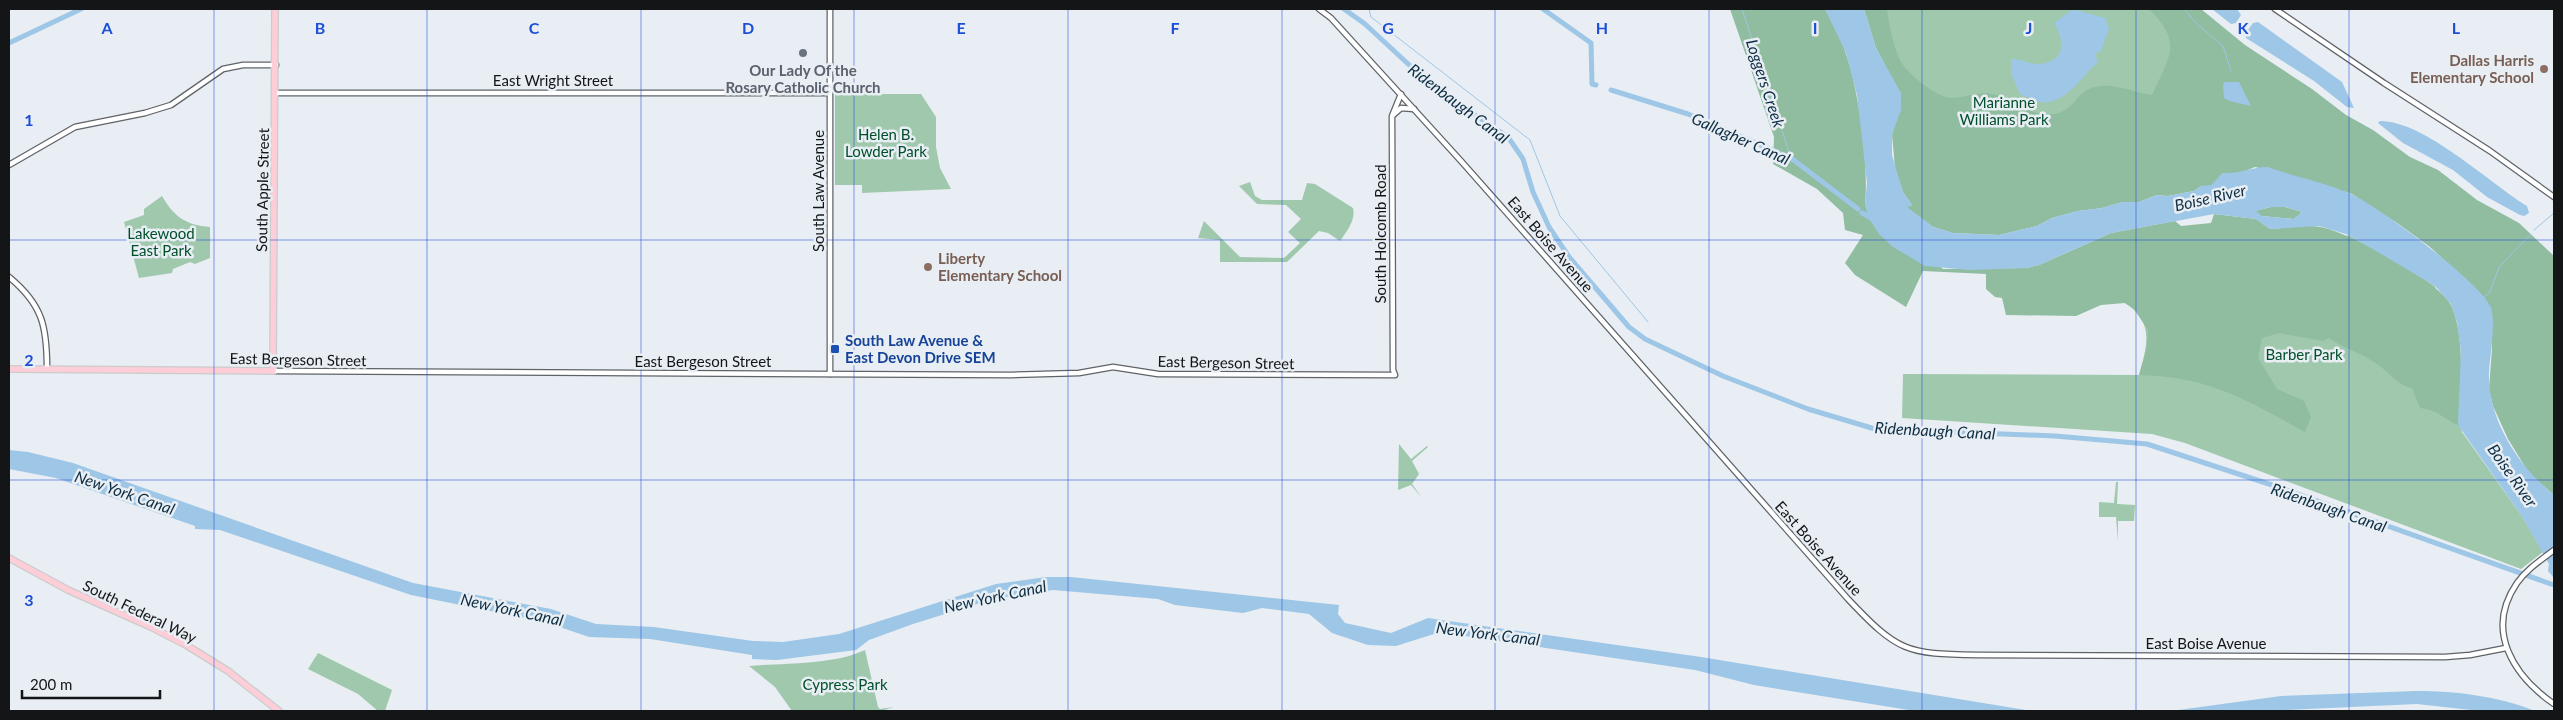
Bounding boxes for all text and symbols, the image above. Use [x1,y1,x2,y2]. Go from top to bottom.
text: A [100,18,113,37]
text: B [315,18,325,37]
text: C [529,18,540,37]
text: D [742,18,754,37]
text: E [956,18,966,37]
text: F [1170,18,1180,37]
text: G [1382,18,1394,37]
text: H [1596,18,1608,37]
text: I [1813,18,1817,37]
text: J [2026,18,2032,37]
text: K [2238,18,2250,37]
text: L [2452,18,2461,37]
water label: Loggers Creek [1743,36,1789,130]
marker: Our Lady Of the Rosary Catholic Church [797,47,809,59]
place label: Dallas Harris Elementary School [2410,51,2534,86]
water label: Ridenbaugh Canal [1405,59,1513,147]
place label: Our Lady Of the Rosary Catholic Church [725,61,881,96]
marker: Dallas Harris Elementary School [2538,63,2550,75]
street label: East Wright Street [493,71,614,89]
park label: Marianne Williams Park [1959,93,2049,128]
water label: Gallagher Canal [1689,108,1793,168]
text: 1 [24,110,34,129]
park label: Helen B. Lowder Park [845,125,927,160]
street label: South Apple Street [252,127,272,252]
street label: South Law Avenue [809,130,827,252]
street label: South Holcomb Road [1371,164,1389,304]
water label: Boise River [2172,179,2248,214]
street label: East Boise Avenue [1505,192,1597,296]
park label: Lakewood East Park [127,224,195,259]
place label: Liberty Elementary School [938,249,1062,284]
marker: Liberty Elementary School [922,261,934,273]
place label: South Law Avenue & East Devon Drive SEM [845,331,996,366]
marker: South Law Avenue & East Devon Drive SEM [829,343,841,355]
park label: Barber Park [2265,345,2343,363]
street label: East Bergeson Street [229,349,367,369]
text: 2 [24,350,34,369]
street label: East Bergeson Street [635,352,772,370]
street label: East Bergeson Street [1157,352,1295,372]
water label: Ridenbaugh Canal [1874,417,1996,443]
water label: Boise River [2484,440,2542,511]
water label: New York Canal [73,466,178,518]
water label: Ridenbaugh Canal [2269,478,2390,536]
street label: East Boise Avenue [1772,497,1866,599]
street label: South Federal Way [80,576,200,646]
water label: New York Canal [942,576,1048,616]
water label: New York Canal [459,589,565,629]
text: 3 [24,590,34,609]
water label: New York Canal [1435,617,1541,649]
street label: East Boise Avenue [2146,634,2266,652]
scale bar [22,668,160,700]
text: 200 m [30,675,72,693]
park label: Cypress Park [802,675,888,693]

